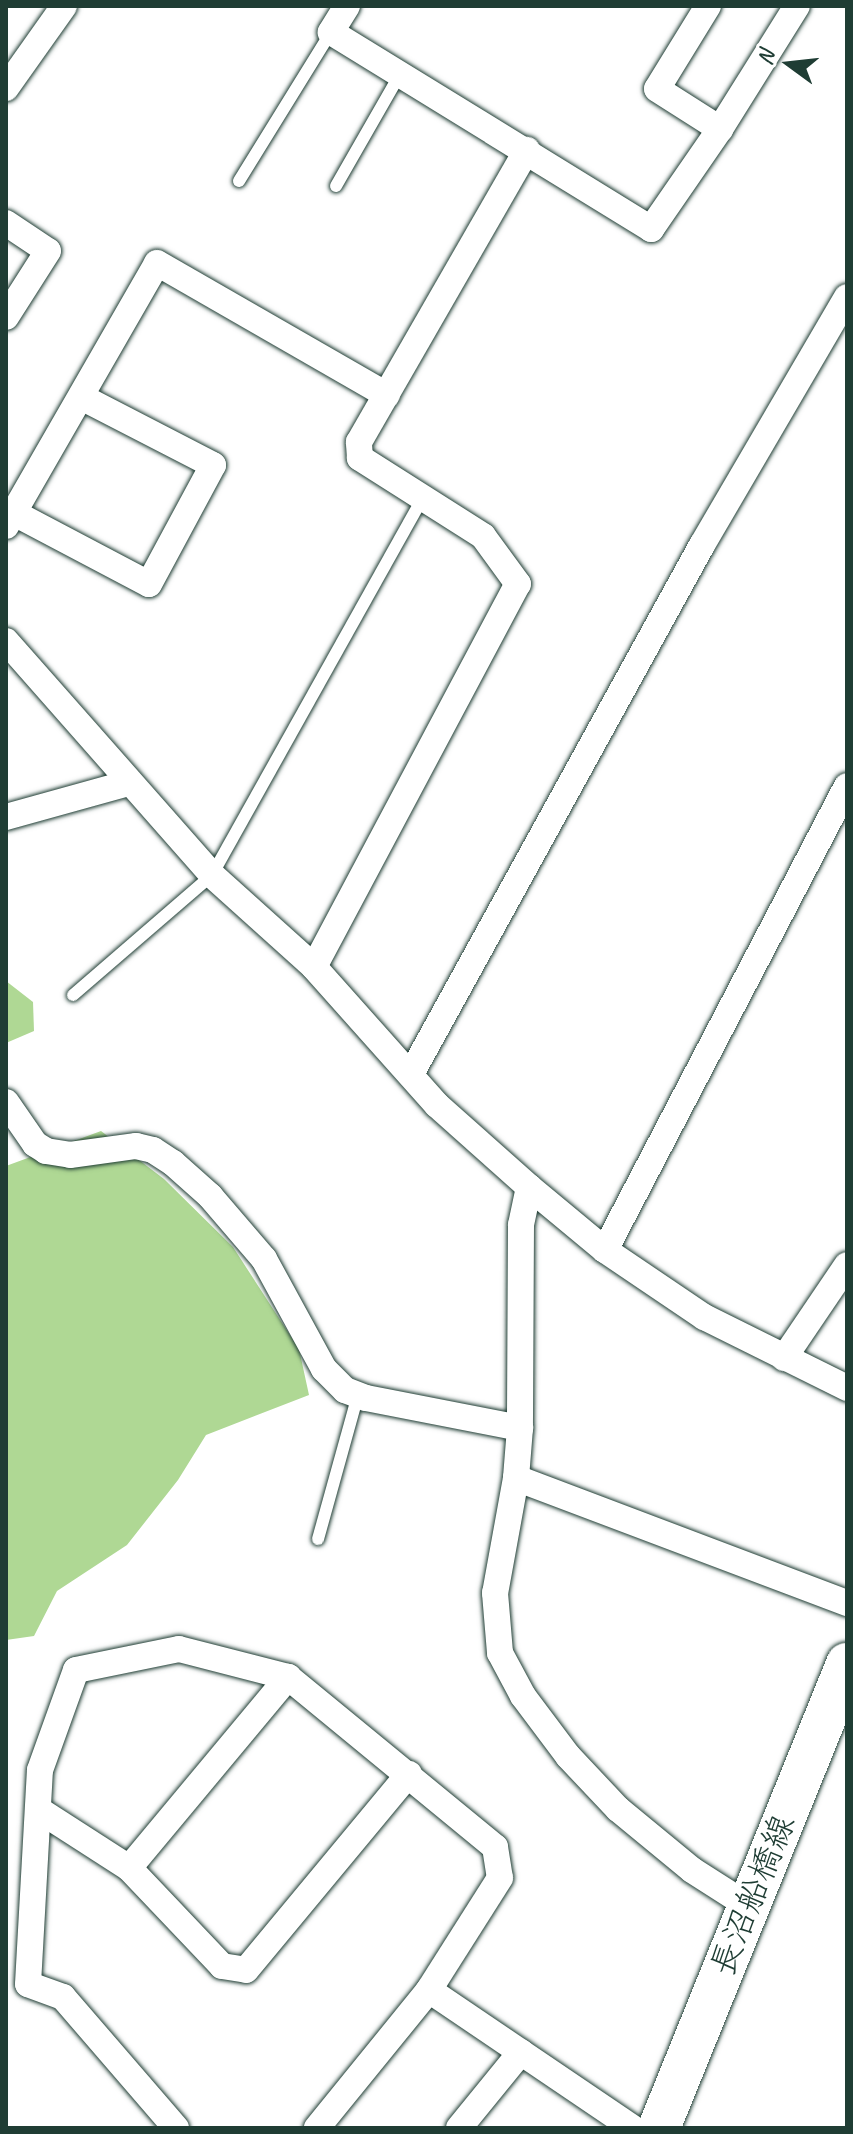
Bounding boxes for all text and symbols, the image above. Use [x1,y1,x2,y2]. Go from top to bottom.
north arrow [749,24,829,104]
text: N [751,48,781,68]
street label: 長沼船橋線 [701,1809,803,1981]

